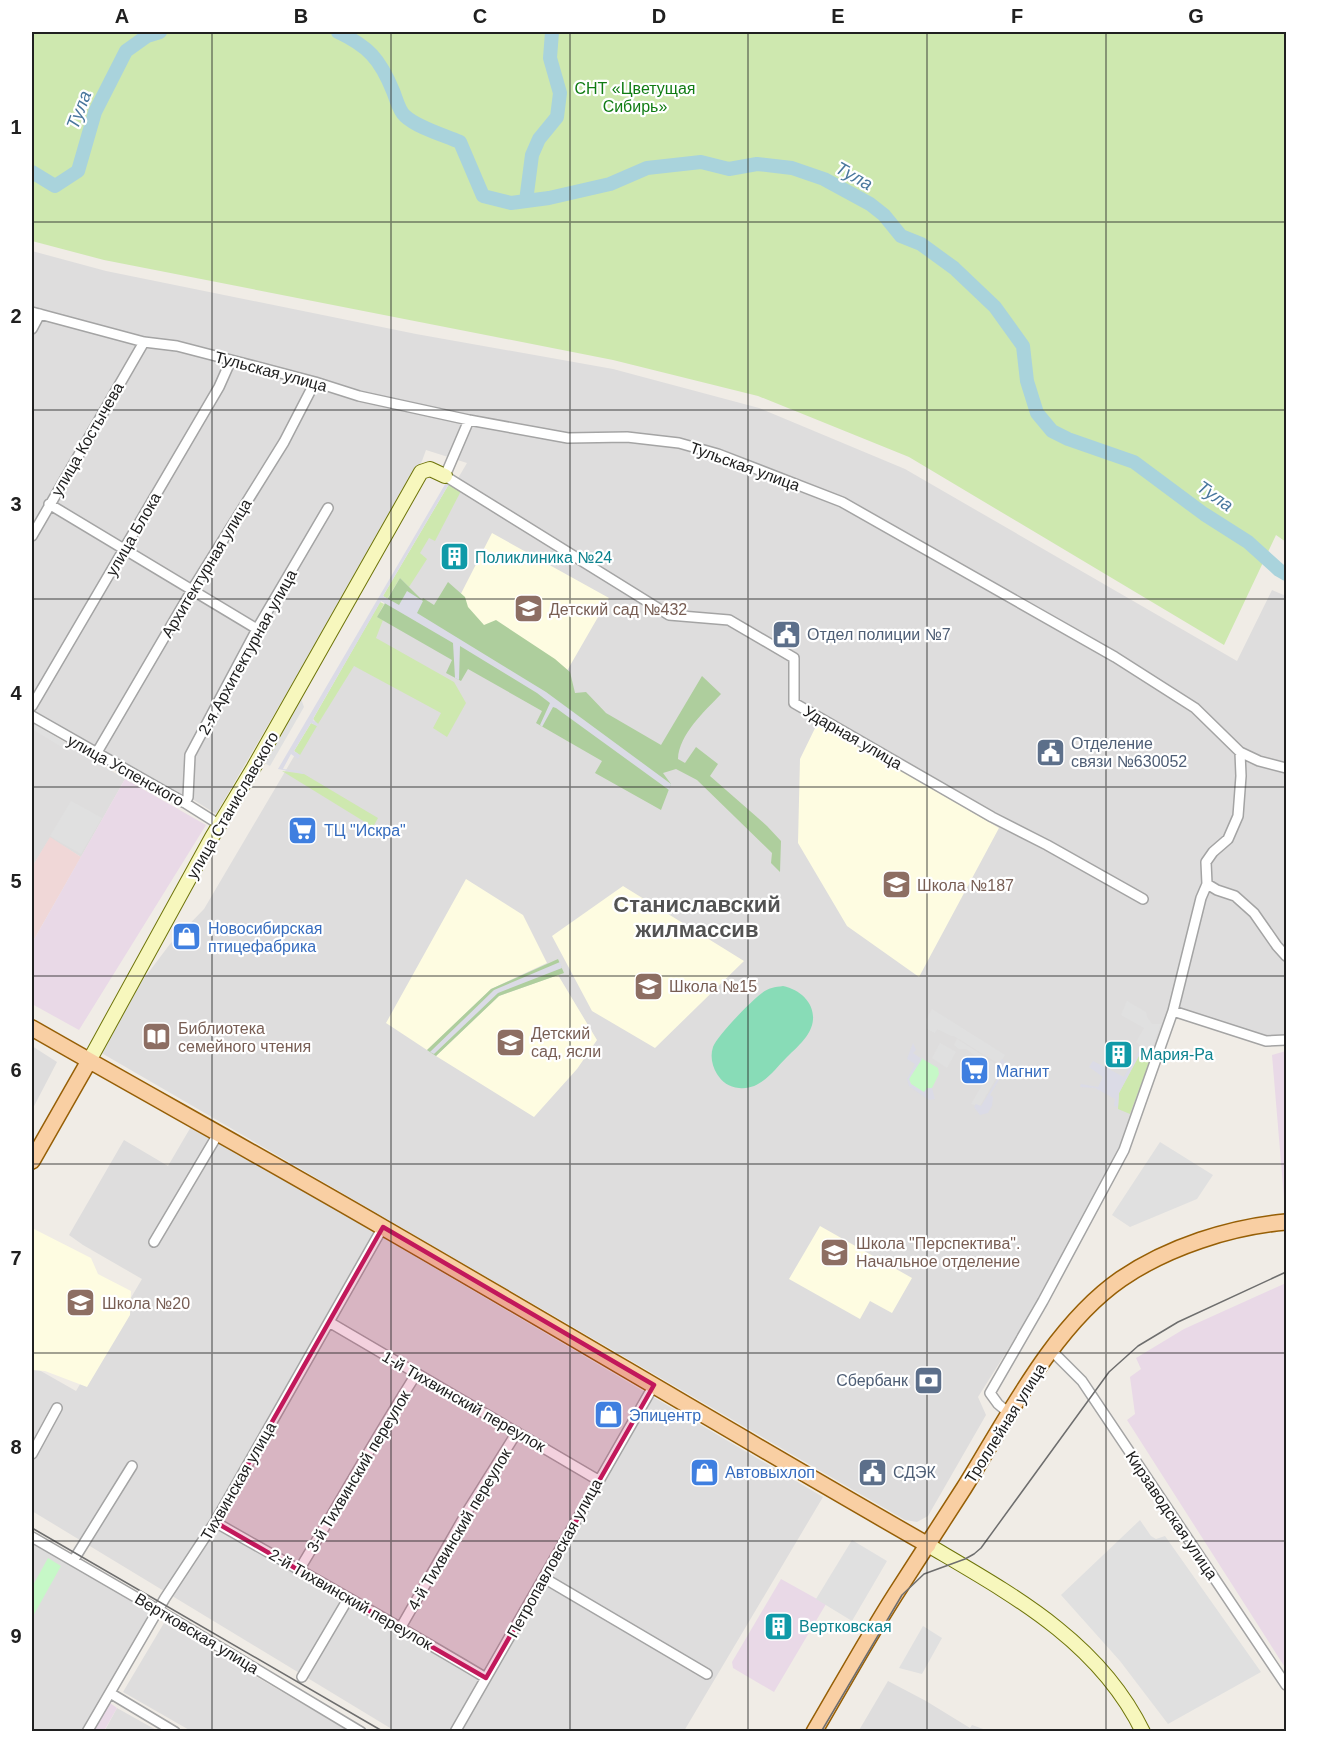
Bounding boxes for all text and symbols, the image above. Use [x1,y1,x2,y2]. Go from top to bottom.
text: A [115,5,129,27]
text: B [294,5,308,27]
text: C [473,5,487,27]
text: D [652,5,666,27]
text: E [831,5,845,27]
text: F [1011,5,1023,27]
text: G [1188,5,1204,27]
park label: СНТ «Цветущая Сибирь» [575,80,695,115]
water label: Тула [63,88,95,132]
text: 1 [10,116,22,138]
water label: Тула [832,158,876,194]
text: 2 [10,305,22,327]
street label: Тульская улица [213,348,329,395]
street label: улица Костычева [48,380,127,499]
street label: Тульская улица [688,439,802,494]
water label: Тула [1193,477,1237,515]
street label: улица Блока [103,489,164,579]
text: 3 [10,493,22,515]
street label: Архитектурная улица [158,496,255,641]
building icon: Поликлиника №24 [438,541,470,573]
place label: Поликлиника №24 [475,549,612,566]
street label: 2-я Архитектурная улица [195,567,300,738]
school or university icon: Детский сад №432 [512,593,544,625]
place label: Детский сад №432 [549,601,687,618]
public building icon: Отдел полиции №7 [770,618,802,650]
place label: Отдел полиции №7 [807,626,951,643]
text: 4 [10,682,22,704]
street label: Ударная улица [800,702,905,773]
street label: улица Станиславского [183,729,282,882]
street label: улица Успенского [65,731,187,810]
place label: Отделение связи №630052 [1071,735,1187,770]
public building icon: Отделение связи №630052 [1034,736,1066,768]
supermarket icon: ТЦ "Искра" [287,814,319,846]
place label: ТЦ "Искра" [324,822,406,839]
school or university icon: Школа №187 [880,869,912,901]
text: 5 [10,870,22,892]
place label: Школа №187 [917,877,1014,894]
district label: Станиславский жилмассив [613,892,781,942]
place label: Новосибирская птицефабрика [208,920,323,955]
shop icon: Новосибирская птицефабрика [171,921,203,953]
school or university icon: Школа №15 [632,970,664,1002]
place label: Школа №15 [669,978,757,995]
place label: Библиотека семейного чтения [178,1020,311,1055]
library icon: Библиотека семейного чтения [141,1021,173,1053]
place label: Детский сад, ясли [531,1025,601,1060]
school or university icon: Детский сад, ясли [494,1026,526,1058]
building icon: Мария-Ра [1103,1038,1135,1070]
place label: Мария-Ра [1140,1046,1213,1063]
supermarket icon: Магнит [959,1055,991,1087]
text: 6 [10,1059,22,1081]
place label: Магнит [996,1063,1050,1080]
place label: Школа "Перспектива". Начальное отделение [856,1235,1020,1270]
school or university icon: Школа "Перспектива". Начальное отделение [819,1236,851,1268]
text: 7 [10,1247,22,1269]
school or university icon: Школа №20 [65,1287,97,1319]
place label: Школа №20 [102,1295,190,1312]
street label: 1-й Тихвинский переулок [379,1348,549,1456]
street label: Троллейная улица [962,1360,1049,1486]
bank icon: Сбербанк [913,1364,945,1396]
place label: Сбербанк [836,1372,909,1389]
street label: 3-й Тихвинский переулок [303,1387,414,1555]
shop icon: Эпицентр [592,1399,624,1431]
place label: Эпицентр [629,1407,701,1424]
street label: Тихвинская улица [198,1419,279,1543]
text: 8 [10,1436,22,1458]
street label: 4-й Тихвинский переулок [404,1445,515,1613]
street label: Кирзаводская улица [1122,1448,1221,1583]
shop icon: Автовыхлоп [688,1456,720,1488]
public building icon: СДЭК [856,1456,888,1488]
place label: Автовыхлоп [725,1464,815,1481]
place label: СДЭК [893,1464,937,1481]
street label: Петропавловская улица [504,1476,605,1641]
street label: 2-й Тихвинский переулок [266,1546,436,1654]
street label: Вертковская улица [132,1590,262,1677]
building icon: Вертковская [762,1610,794,1642]
place label: Вертковская [799,1618,892,1635]
text: 9 [10,1625,22,1647]

